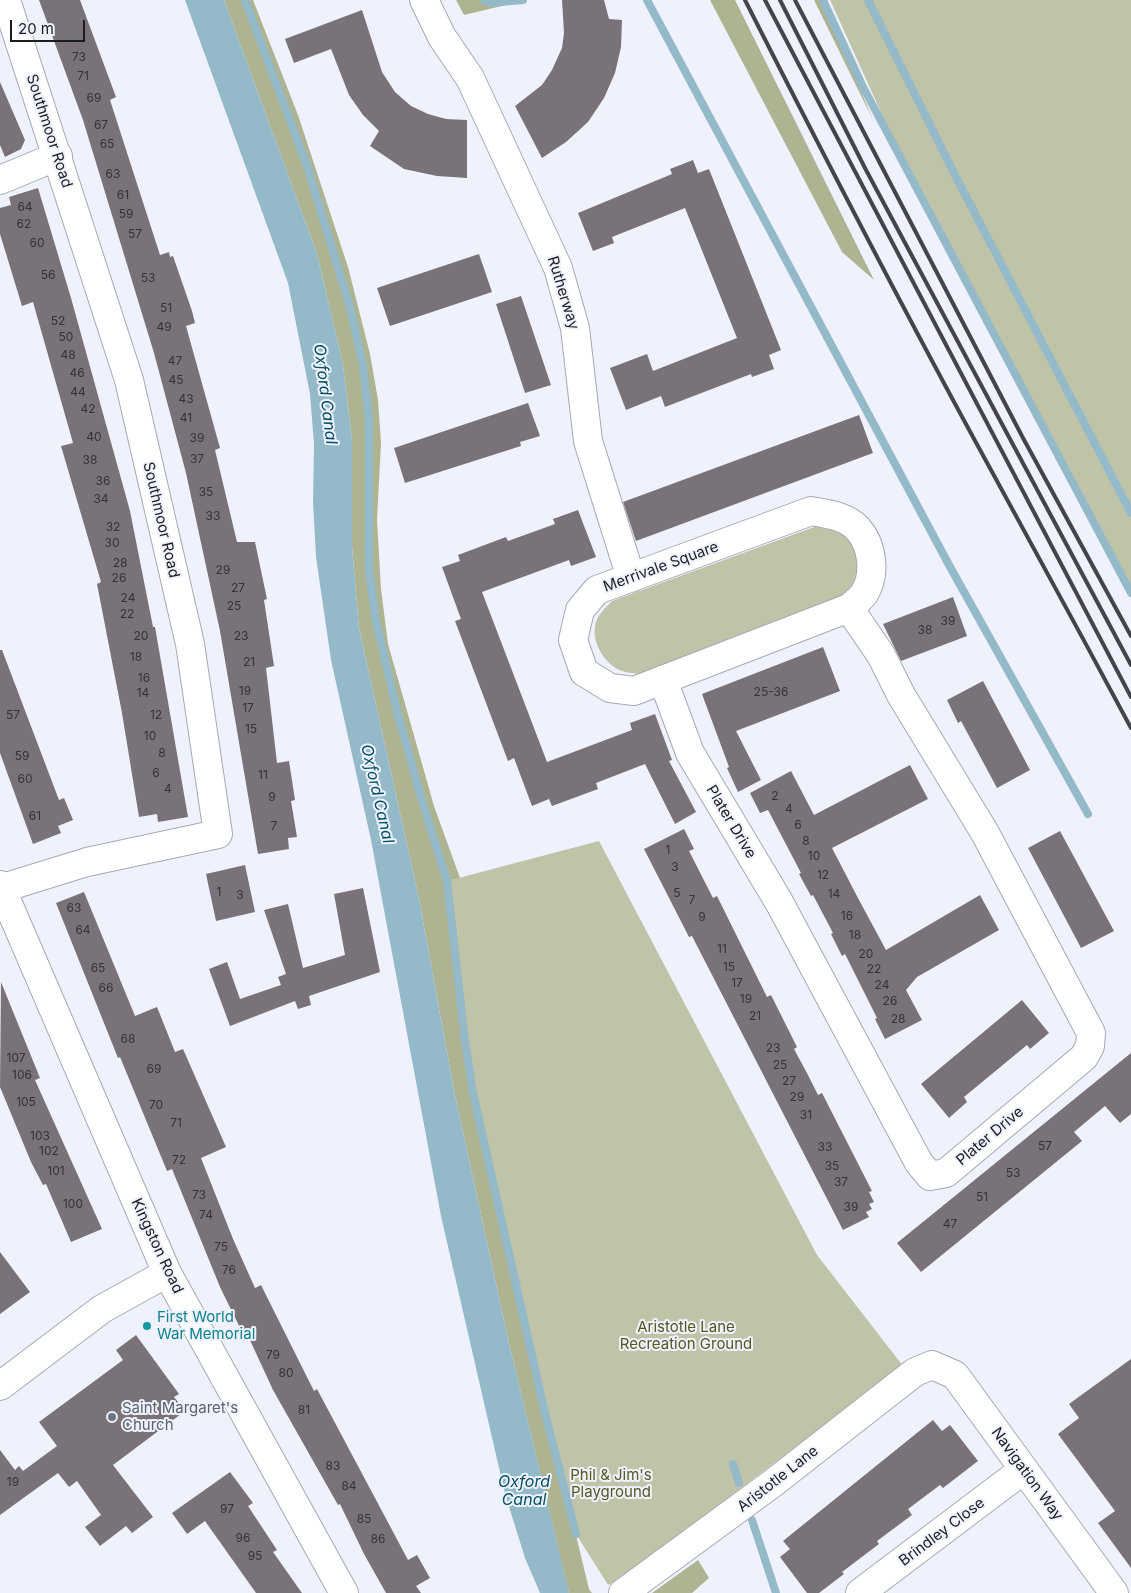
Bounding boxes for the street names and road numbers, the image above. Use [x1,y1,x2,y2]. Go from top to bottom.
street label: Southmoor Road [22,72,76,190]
street label: Rutherway [543,254,583,332]
street label: Southmoor Road [139,460,183,580]
street label: Merrivale Square [601,538,721,596]
street label: Plater Drive [702,782,760,862]
street label: Plater Drive [953,1103,1027,1169]
street label: Kingston Road [127,1196,187,1296]
street label: Navigation Way [987,1424,1067,1524]
street label: Aristotle Lane [734,1442,822,1516]
street label: Brindley Close [896,1494,988,1570]

